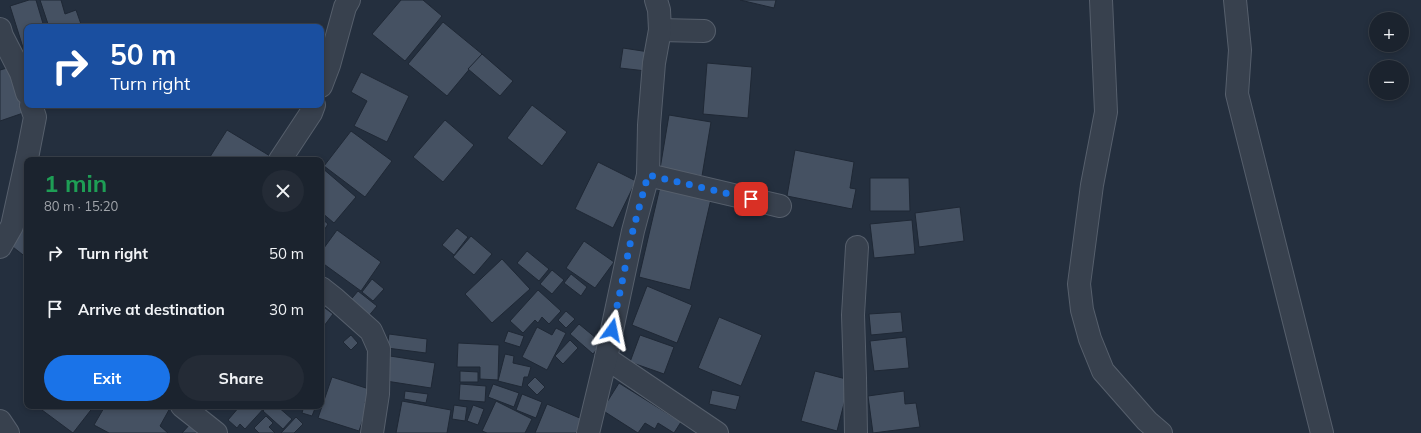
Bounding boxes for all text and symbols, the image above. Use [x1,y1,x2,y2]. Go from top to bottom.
map controls [1369,12,1409,100]
button: + [1369,12,1409,52]
text: 50 m [110,37,176,72]
icon: right [44,40,96,92]
button: − [1369,60,1409,100]
text: Turn right [110,72,190,95]
text: 1 min [44,168,107,198]
button: close [262,170,304,212]
pin [734,182,768,216]
icon: arrive [740,188,762,210]
text: 80 m · 15:20 [44,198,118,214]
icon: right [44,242,66,264]
text: Turn right [78,244,148,263]
text: 50 m [269,244,304,263]
icon: arrive [44,298,66,320]
text: Arrive at destination [78,300,225,319]
text: 30 m [269,300,304,319]
position arrow [591,309,633,351]
button: Exit [44,355,170,401]
button: Share [178,355,304,401]

